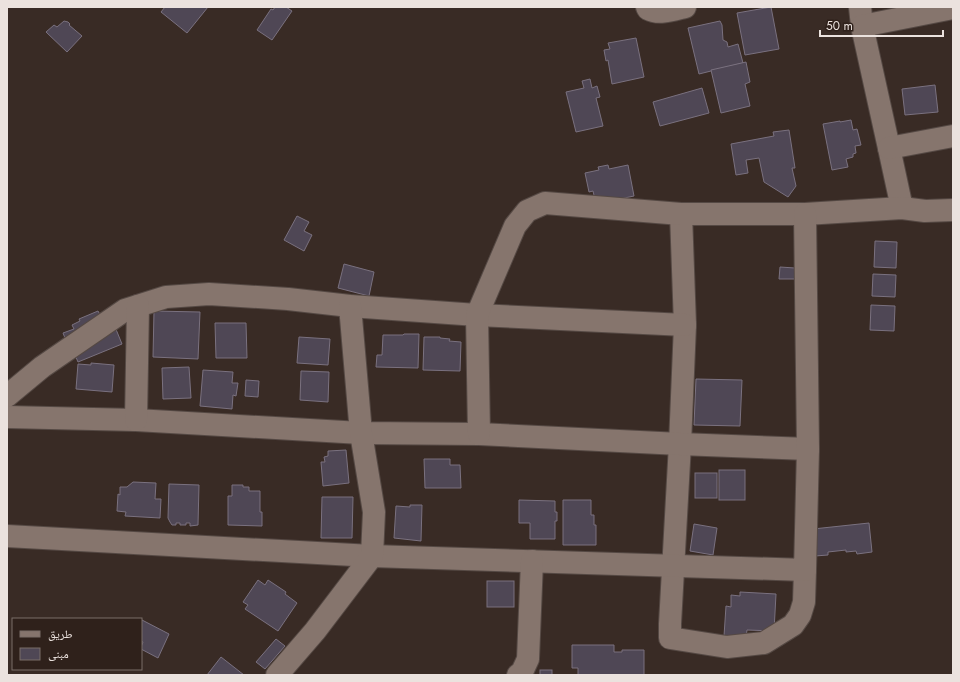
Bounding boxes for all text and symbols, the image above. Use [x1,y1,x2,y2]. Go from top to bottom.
scale bar [820,12,943,38]
text: 50 m [826,17,853,35]
legend [12,618,142,670]
text: طريق [48,625,73,643]
text: مبنى [48,645,69,663]

